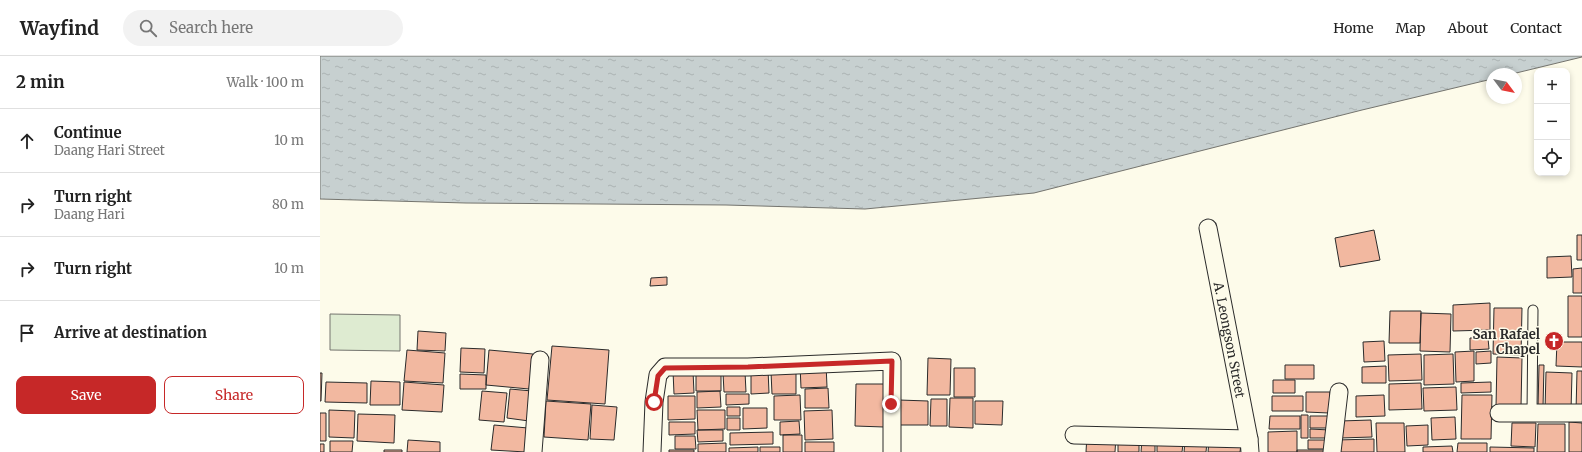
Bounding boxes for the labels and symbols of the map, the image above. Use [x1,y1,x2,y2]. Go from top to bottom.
north arrow [1486,68,1522,104]
street label: A. Leongson Street [1210,280,1249,399]
place label: San Rafael Chapel [1473,326,1540,358]
church icon: San Rafael Chapel [1543,330,1565,352]
route start [645,393,663,411]
route end [882,395,900,413]

